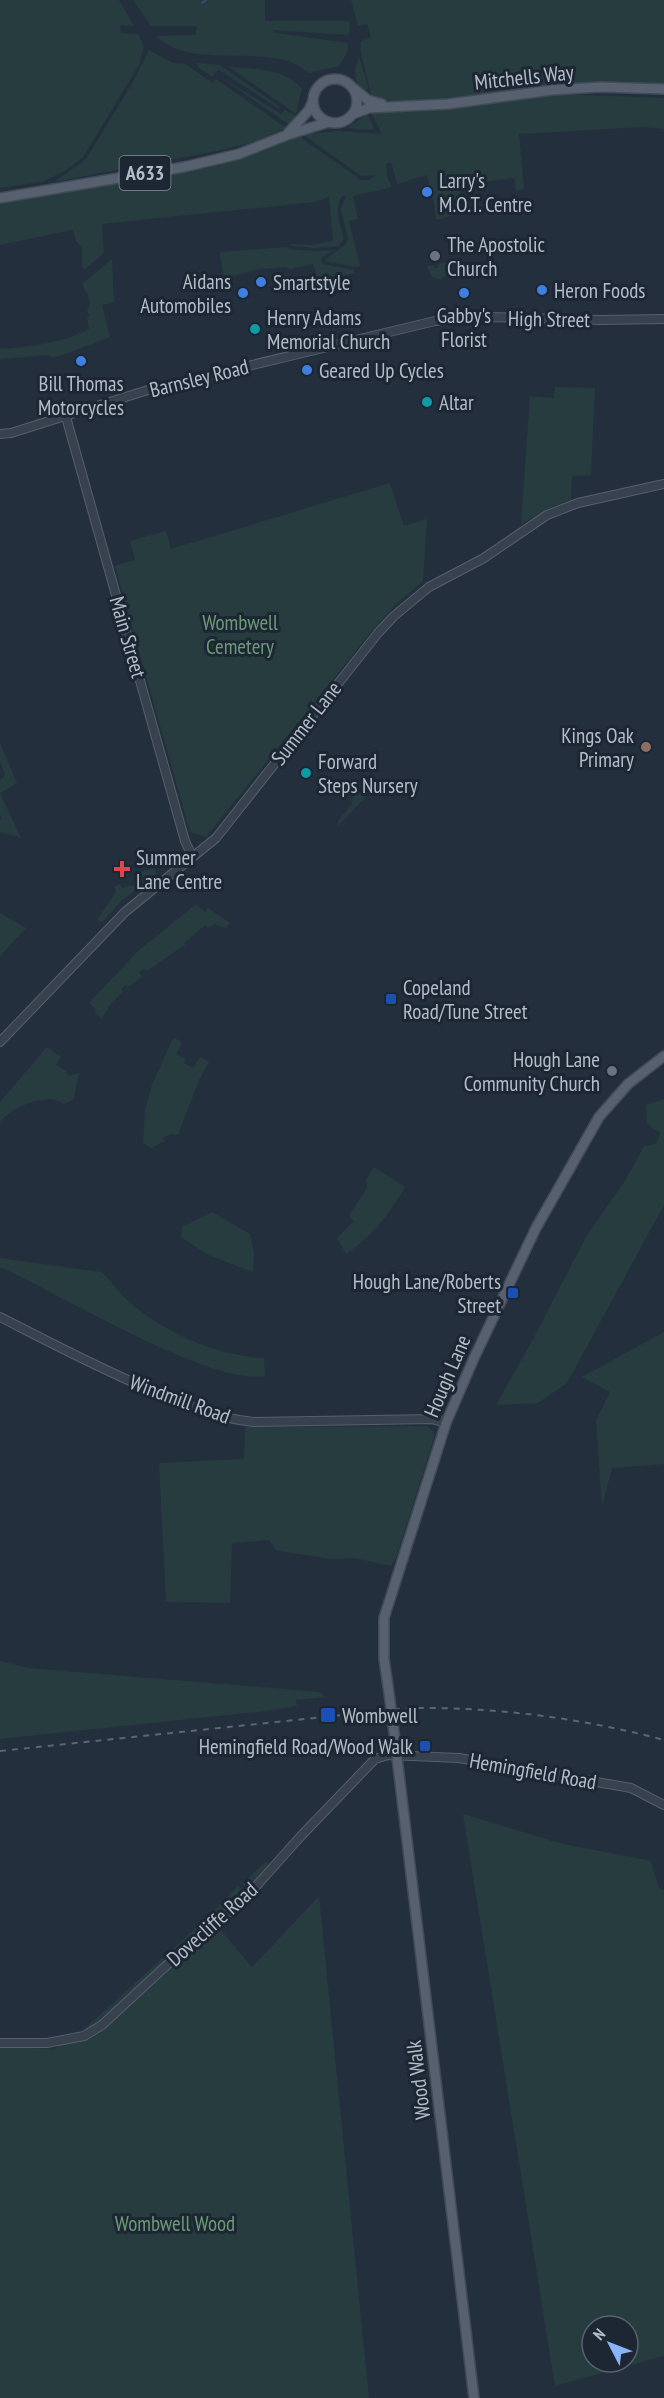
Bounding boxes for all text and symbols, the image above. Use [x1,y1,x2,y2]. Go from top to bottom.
street label: Mitchells Way [473,58,575,96]
road number: A633 [120,156,170,190]
place label: Larry's M.O.T. Centre [439,167,532,218]
marker: Larry's M.O.T. Centre [420,185,434,199]
place label: The Apostolic Church [447,231,546,282]
marker: The Apostolic Church [428,249,442,263]
place label: Aidans Automobiles [140,268,231,319]
place label: Smartstyle [273,269,350,296]
marker: Smartstyle [254,275,268,289]
place label: Heron Foods [554,277,645,304]
marker: Heron Foods [535,283,549,297]
marker: Aidans Automobiles [236,286,250,300]
marker: Gabby's Florist [457,286,471,300]
place label: Gabby's Florist [437,302,491,353]
place label: Henry Adams Memorial Church [267,304,390,355]
street label: High Street [508,305,590,333]
marker: Henry Adams Memorial Church [248,322,262,336]
street label: Barnsley Road [147,353,251,403]
marker: Bill Thomas Motorcycles [74,354,88,368]
place label: Geared Up Cycles [319,357,444,384]
marker: Geared Up Cycles [300,363,314,377]
place label: Bill Thomas Motorcycles [38,370,124,421]
place label: Altar [439,389,474,416]
marker: Altar [420,395,434,409]
street label: Main Street [104,593,153,681]
park label: Wombwell Cemetery [202,609,278,660]
street label: Summer Lane [265,676,347,770]
place label: Kings Oak Primary [561,722,634,773]
marker: Kings Oak Primary [639,740,653,754]
place label: Forward Steps Nursery [318,748,418,799]
marker: Forward Steps Nursery [299,766,313,780]
place label: Summer Lane Centre [136,844,222,895]
marker: Summer Lane Centre [113,860,131,878]
place label: Copeland Road/Tune Street [403,974,528,1025]
marker: Copeland Road/Tune Street [384,992,398,1006]
place label: Hough Lane Community Church [464,1046,600,1097]
marker: Hough Lane Community Church [605,1064,619,1078]
place label: Hough Lane/Roberts Street [353,1268,501,1319]
marker: Hough Lane/Roberts Street [506,1286,520,1300]
street label: Hough Lane [418,1331,476,1421]
street label: Windmill Road [126,1368,234,1430]
place label: Wombwell [342,1702,418,1729]
marker: Wombwell [319,1706,337,1724]
place label: Hemingfield Road/Wood Walk [199,1733,413,1760]
marker: Hemingfield Road/Wood Walk [418,1739,432,1753]
street label: Hemingfield Road [467,1747,599,1795]
street label: Dovecliffe Road [161,1876,263,1972]
street label: Wood Walk [400,2039,436,2121]
park label: Wombwell Wood [115,2210,235,2237]
north arrow [580,2314,640,2374]
text: N [589,2324,609,2344]

